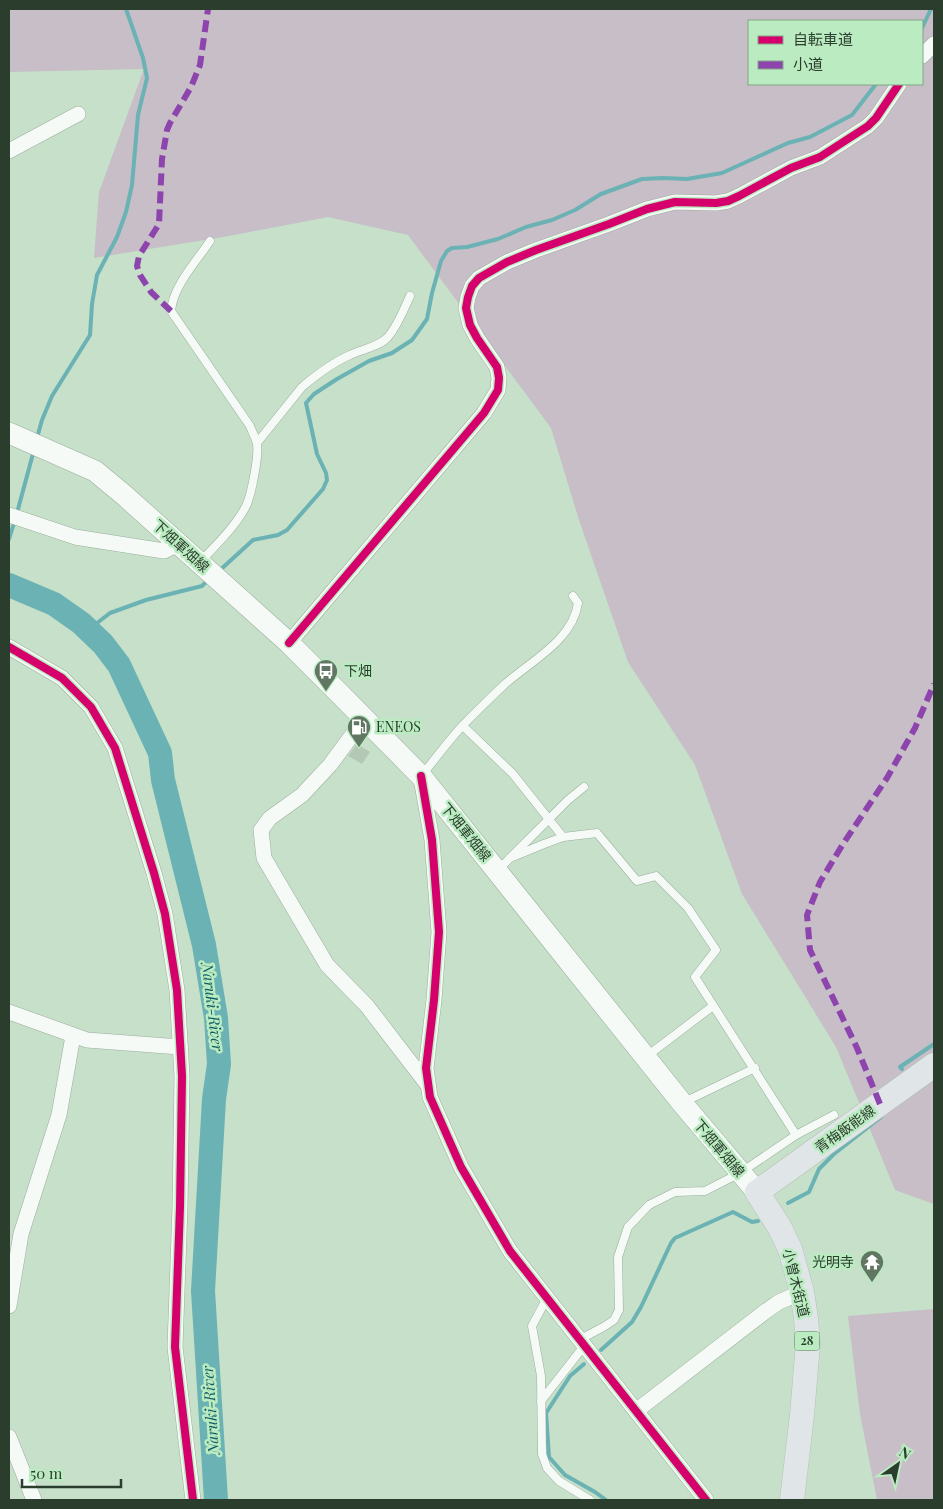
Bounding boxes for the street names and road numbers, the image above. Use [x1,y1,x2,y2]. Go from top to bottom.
street label: 下畑軍畑線 [149,515,214,576]
street label: 下畑軍畑線 [437,799,496,865]
street label: 青梅飯能線 [811,1100,879,1157]
street label: 下畑軍畑線 [690,1115,749,1181]
street label: 小曽木街道 [779,1247,814,1319]
road number: 28 [794,1332,820,1350]

